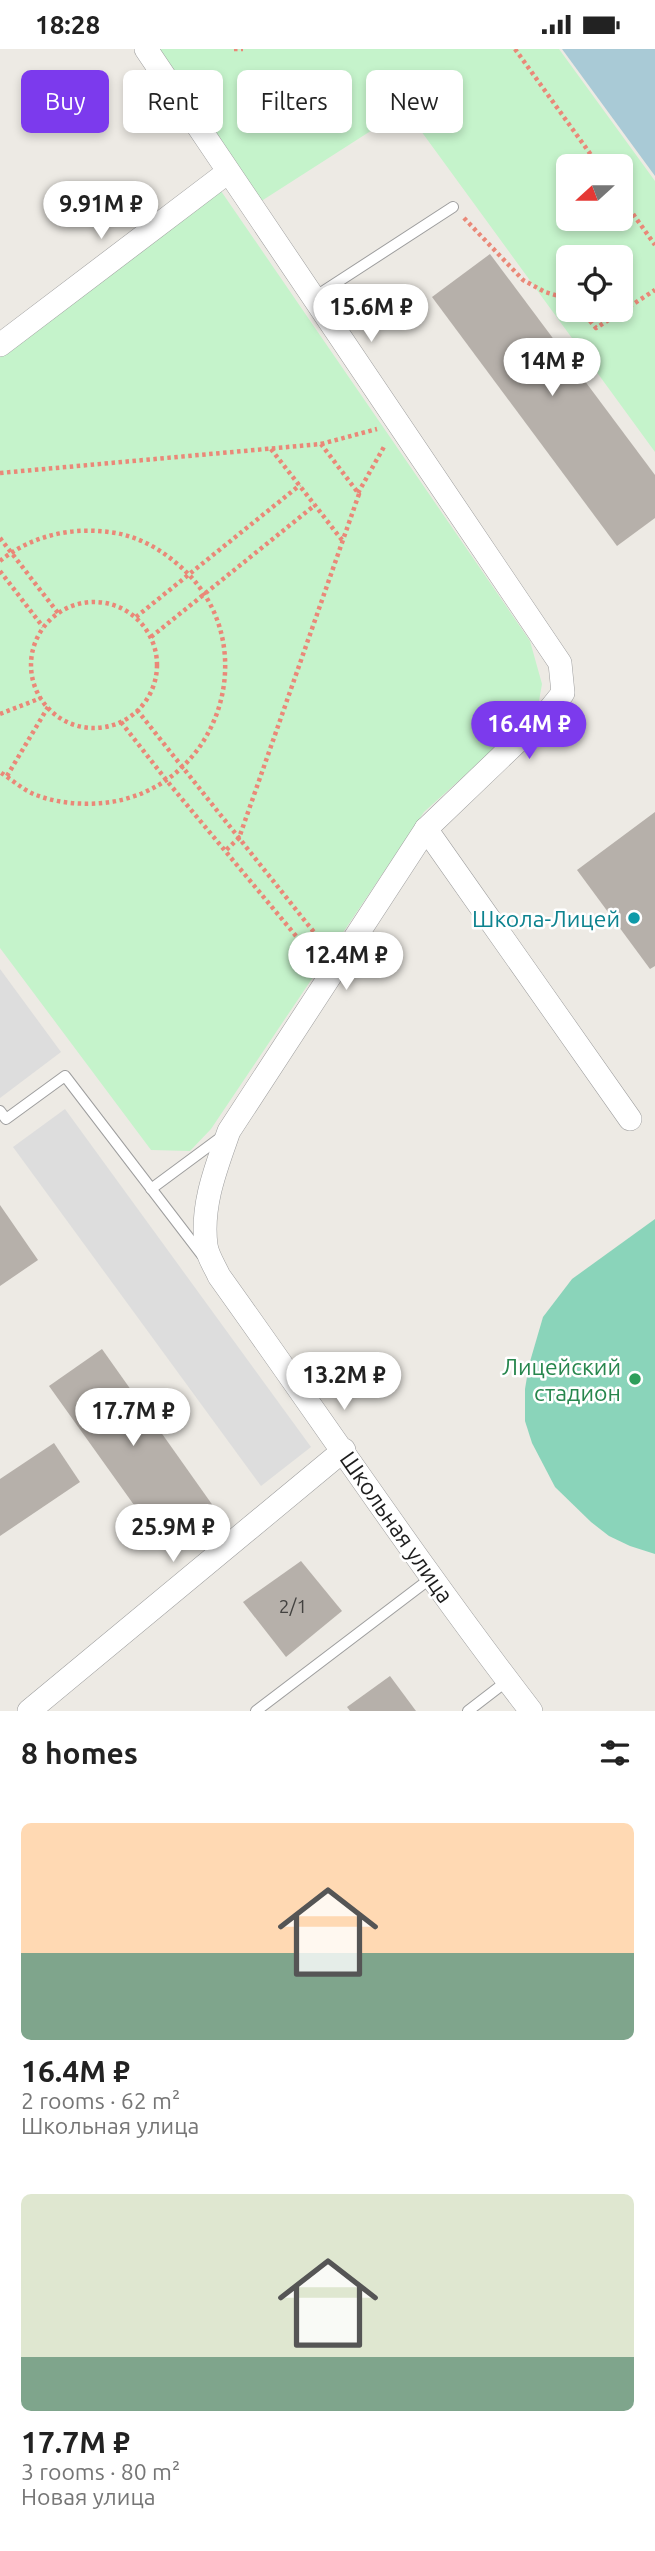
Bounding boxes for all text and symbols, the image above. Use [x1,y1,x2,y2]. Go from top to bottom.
text: 18:28 [35,10,100,39]
chip: Buy [21,70,109,133]
chip: Rent [123,70,223,133]
chip: Filters [237,70,352,133]
chip: New [366,70,463,133]
north arrow [556,154,634,231]
map controls [556,154,633,322]
pin: 9.91M ₽ [36,181,166,241]
text: 9.91M ₽ [59,191,143,216]
button: locate [556,245,633,322]
pin: 15.6M ₽ [306,285,436,344]
text: 15.6M ₽ [329,294,413,319]
pin: 14M ₽ [503,339,601,398]
text: 14M ₽ [520,348,584,373]
pin: 16.4M ₽ [464,701,594,761]
text: 16.4M ₽ [487,711,571,736]
place label: Школа-Лицей [472,906,620,931]
marker: Школа-Лицей [626,910,642,926]
pin: 12.4M ₽ [281,933,411,992]
text: 12.4M ₽ [304,942,388,967]
pin: 13.2M ₽ [279,1353,409,1412]
place label: Лицейский стадион [502,1354,621,1405]
text: 13.2M ₽ [302,1362,386,1387]
marker: Лицейский стадион [627,1371,643,1387]
pin: 17.7M ₽ [68,1389,198,1448]
text: 17.7M ₽ [91,1398,175,1423]
street label: Школьная улица [336,1447,458,1607]
pin: 25.9M ₽ [108,1505,238,1564]
text: 25.9M ₽ [131,1514,215,1539]
house number: 2/1 [279,1595,307,1617]
icon: filters [596,1734,634,1772]
text: 8 homes [21,1736,138,1770]
icon: home [265,1869,391,1995]
text: 16.4M ₽ [21,2054,130,2088]
text: 2 rooms · 62 m² [21,2088,180,2113]
text: Школьная улица [21,2113,199,2138]
icon: home [265,2240,391,2366]
text: 17.7M ₽ [21,2425,130,2459]
text: 3 rooms · 80 m² [21,2459,180,2484]
text: Новая улица [21,2484,156,2509]

